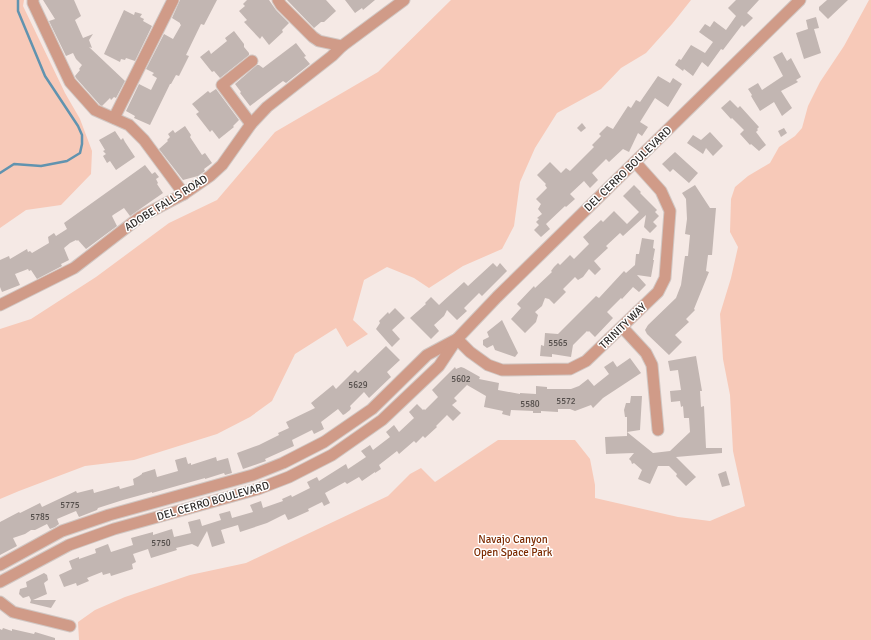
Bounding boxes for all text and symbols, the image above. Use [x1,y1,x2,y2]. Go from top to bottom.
street label: DEL CERRO BOULEVARD [582,124,674,214]
street label: ADOBE FALLS ROAD [122,172,210,234]
street label: TRINITY WAY [597,300,649,352]
house number: 5565 [548,338,568,349]
house number: 5602 [451,374,471,385]
house number: 5629 [348,380,368,391]
house number: 5572 [556,396,576,407]
house number: 5580 [520,399,540,410]
street label: DEL CERRO BOULEVARD [155,479,271,523]
house number: 5775 [60,500,80,511]
house number: 5785 [30,512,50,523]
park label: Navajo Canyon Open Space Park [474,533,553,559]
house number: 5750 [151,538,171,549]

